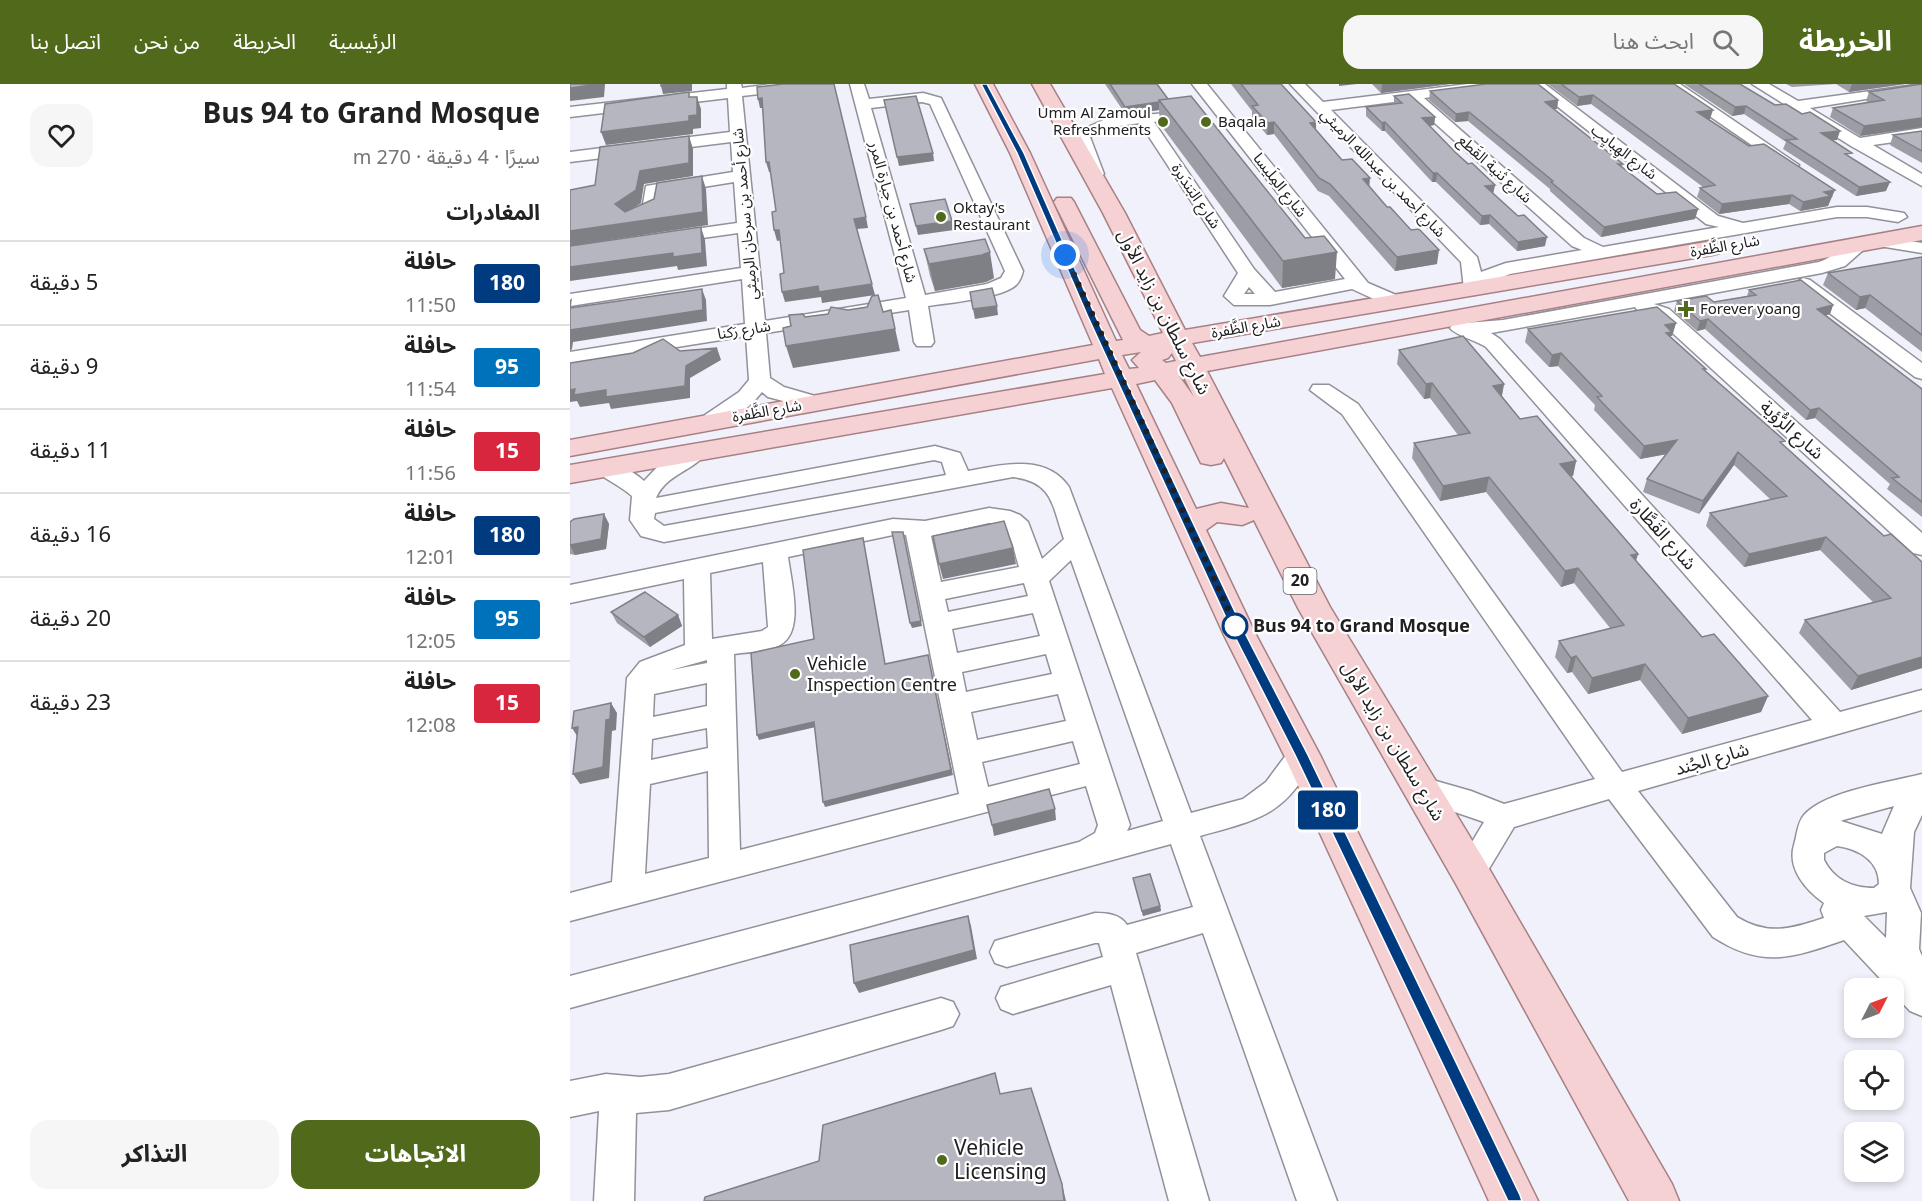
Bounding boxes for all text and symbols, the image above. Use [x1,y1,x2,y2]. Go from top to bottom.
text: الخريطة [1799,13,1892,72]
search box [1343,15,1763,69]
text: ابحث هنا [1612,19,1694,65]
text: اتصل بنا [30,20,101,64]
text: من نحن [134,20,200,64]
text: الخريطة [233,20,296,64]
text: الرئيسية [329,20,397,64]
icon: search [1709,26,1742,59]
text: Bus 94 to Grand Mosque [202,85,540,144]
place label: Umm Al Zamoul Refreshments [1037,97,1151,146]
street label: شارع أحمد بن عبدالله الرميثي [1312,100,1454,246]
button: heart [30,104,93,167]
place label: Baqala [1218,106,1266,138]
marker: Umm Al Zamoul Refreshments [1156,115,1170,129]
marker: Baqala [1199,115,1213,129]
street label: شارع الهِبايِب [1583,115,1665,189]
street label: شارع ثَنية القَطع [1450,126,1540,212]
street label: شارع أحمد بن سرحان الرميثي [722,127,768,301]
text: سيرًا · 4 دقيقة · 270 m [353,137,540,179]
street label: شارع أحمد بن جبارة المرر [858,137,927,287]
street label: شارع المِلَيسا [1244,145,1316,225]
street label: شارع البَندَيرة [1162,156,1230,236]
text: المغادرات [446,190,540,236]
place label: Oktay's Restaurant [953,192,1031,241]
marker: Oktay's Restaurant [934,210,948,224]
street label: شارع سلطان بن زايد الأول [1106,222,1222,402]
street label: شارع الظَّفرة [1688,224,1763,268]
text: حافلة [404,239,456,285]
your location [1050,240,1080,270]
text: 5 دقيقة [30,260,98,306]
text: 180 [489,261,525,305]
text: 11:50 [405,285,456,327]
place label: Forever yoang [1700,293,1801,325]
marker: Forever yoang [1677,300,1695,318]
street label: شارع الظَّفرة [1209,305,1284,349]
street label: شارع رَكنا [715,310,773,350]
text: حافلة [404,323,456,369]
text: 9 دقيقة [30,344,98,390]
text: 95 [495,345,519,389]
text: 11:54 [405,369,456,411]
street label: شارع الظَّفرة [730,389,805,433]
street label: شارع الرُّؤية [1750,390,1834,470]
text: حافلة [404,407,456,453]
text: 11 دقيقة [30,428,111,474]
text: 15 [495,429,519,473]
text: 11:56 [405,453,456,495]
street label: شارع القَطَّارة [1619,488,1707,580]
text: حافلة [404,491,456,537]
text: 16 دقيقة [30,512,111,558]
text: 180 [489,513,525,557]
text: 12:01 [405,537,456,579]
road number: 20 [1284,568,1316,594]
text: حافلة [404,575,456,621]
text: 20 دقيقة [30,596,111,642]
text: 95 [495,597,519,641]
place label: Bus 94 to Grand Mosque [1253,607,1470,645]
marker: Bus 94 to Grand Mosque [1222,613,1248,639]
text: 12:05 [405,621,456,663]
place label: Vehicle Inspection Centre [807,645,957,704]
street label: شارع سلطان بن زايد الأول [1330,653,1456,829]
text: حافلة [404,659,456,705]
marker: Vehicle Inspection Centre [788,667,802,681]
text: 23 دقيقة [30,680,111,726]
text: 15 [495,681,519,725]
text: 12:08 [405,705,456,747]
street label: شارع الجُند [1670,730,1754,788]
text: 180 [1310,788,1346,832]
line badge: 180 [1294,790,1362,830]
north arrow [1844,978,1904,1038]
map controls [1844,978,1904,1182]
button: locate [1844,1050,1904,1110]
button: التذاكر [30,1120,279,1189]
button: الاتجاهات [291,1120,540,1189]
button: layers [1844,1122,1904,1182]
place label: Vehicle Licensing [954,1126,1047,1194]
marker: Vehicle Licensing [935,1153,949,1167]

